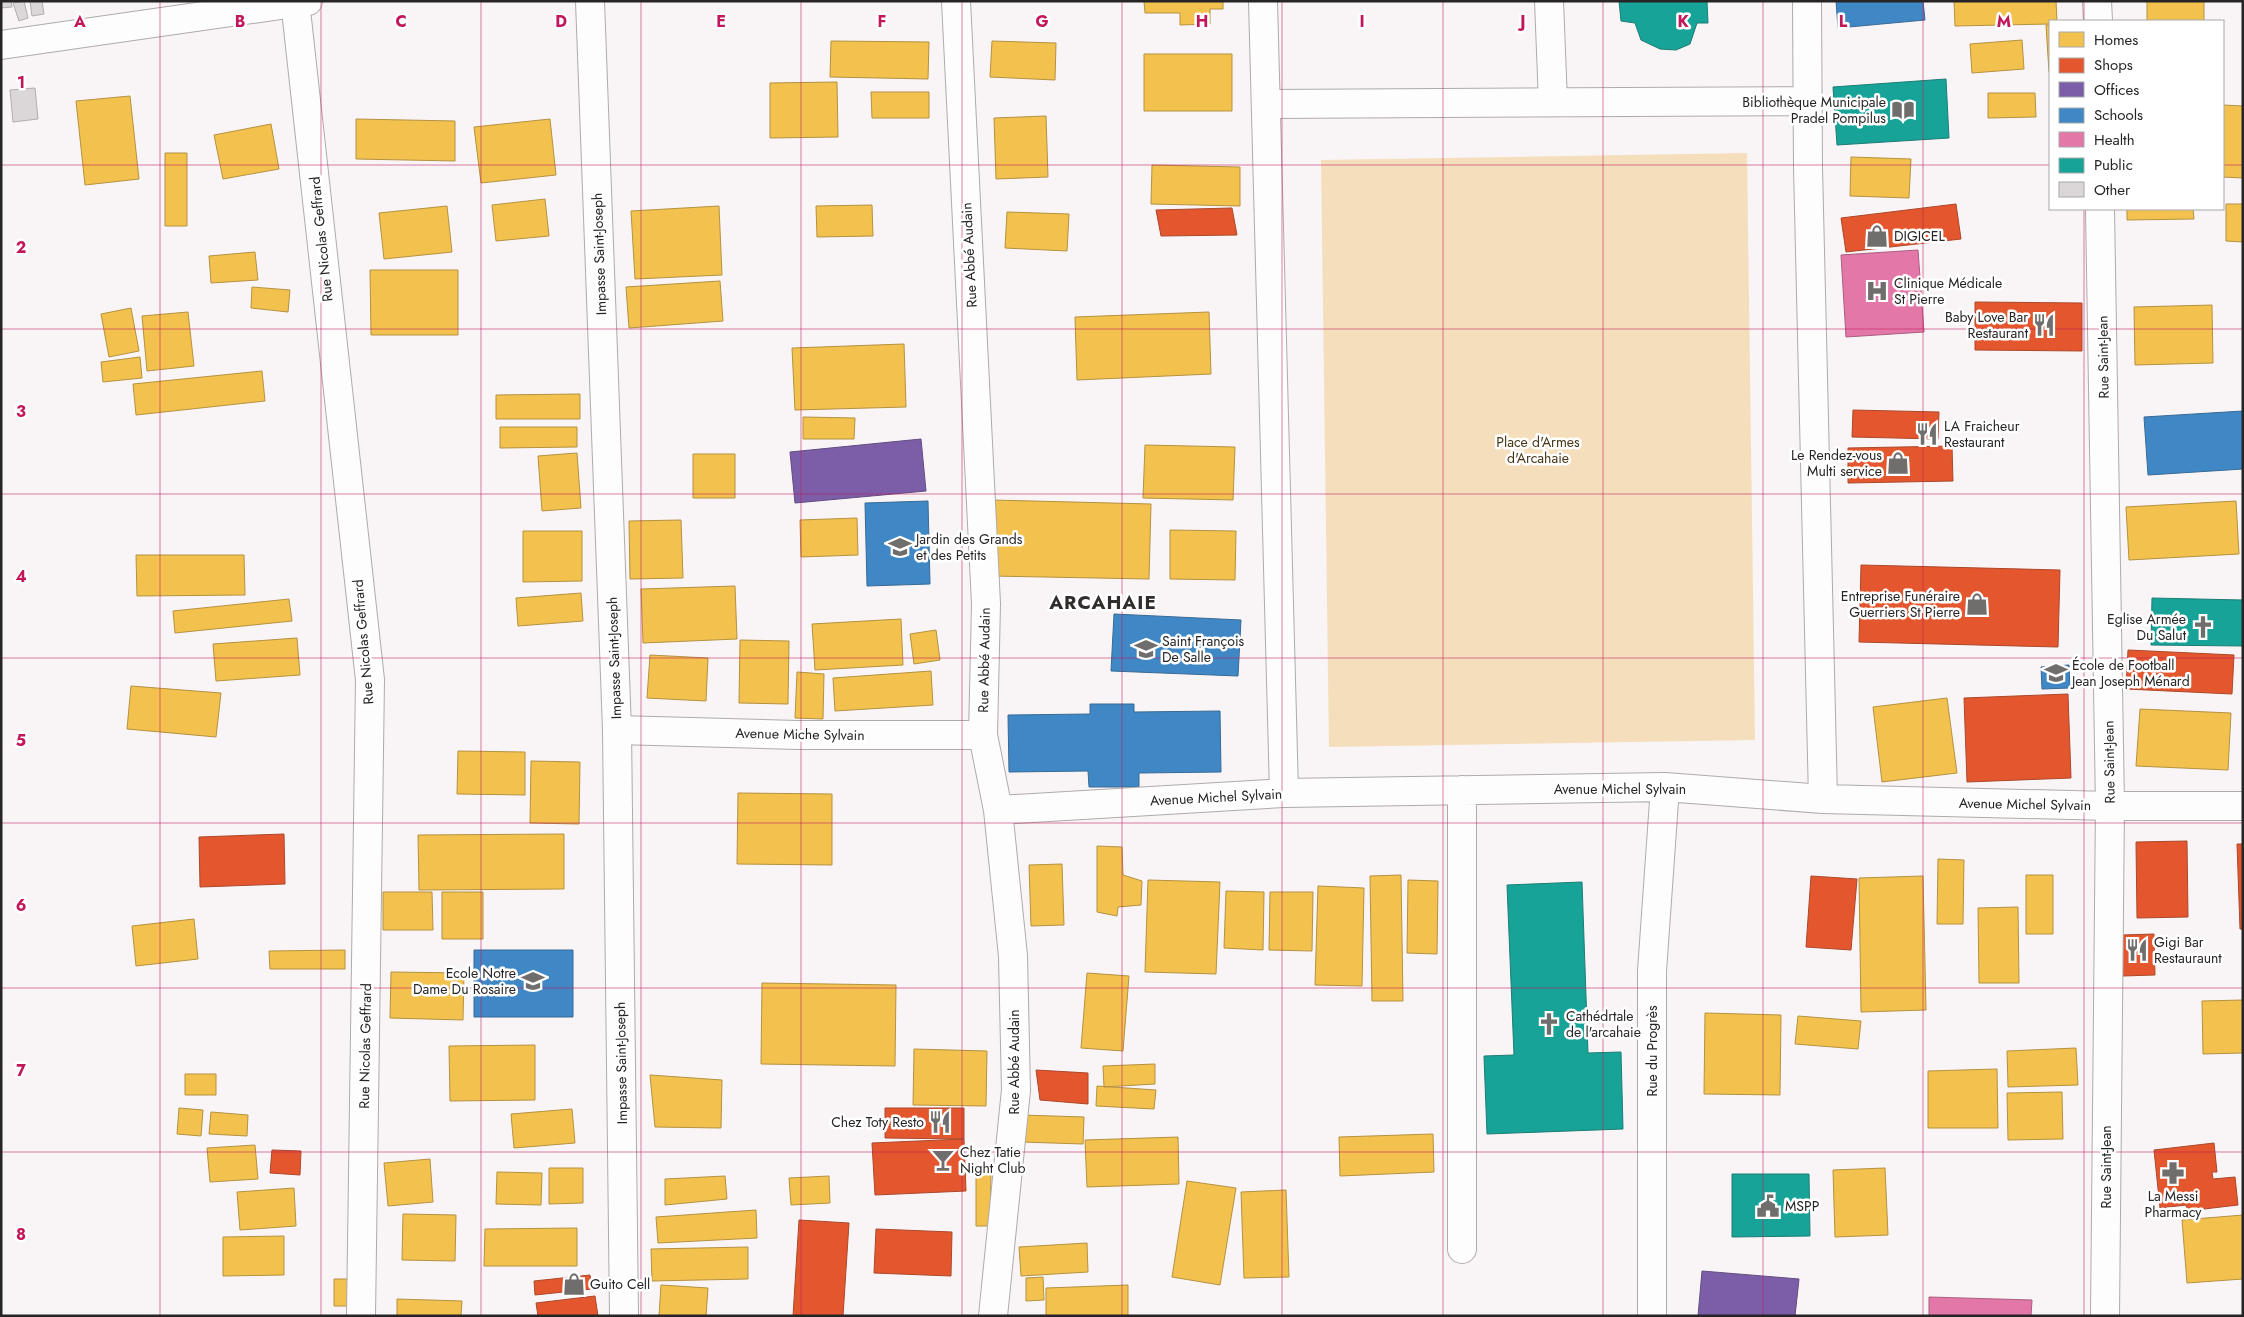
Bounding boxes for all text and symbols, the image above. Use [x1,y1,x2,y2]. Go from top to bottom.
text: A [73,10,86,33]
text: B [235,10,245,33]
text: C [395,10,407,33]
text: D [555,10,567,33]
text: E [716,10,726,33]
text: F [878,10,886,33]
text: G [1035,10,1049,33]
text: H [1196,10,1208,33]
text: I [1359,10,1365,33]
text: J [1517,10,1526,33]
text: K [1677,10,1689,33]
text: L [1839,10,1848,33]
text: M [1997,10,2011,33]
legend [2049,20,2224,210]
text: Homes [2094,29,2138,51]
text: Shops [2094,54,2133,76]
text: 1 [17,71,25,94]
text: Offices [2094,79,2139,101]
place label: Bibliothèque Municipale Pradel Pompilus [1742,92,1886,128]
library icon: Bibliothèque Municipale Pradel Pompilus [1890,97,1916,123]
text: Schools [2094,104,2143,126]
text: Health [2094,129,2135,151]
text: Public [2094,154,2133,176]
street label: Rue Nicolas Geffrard [304,175,338,303]
text: Other [2094,179,2131,201]
street label: Impasse Saint-Joseph [587,192,611,316]
street label: Rue Abbé Audain [956,202,982,308]
shop icon: DIGICEL [1864,223,1890,249]
place label: DIGICEL [1894,226,1946,246]
text: 2 [16,236,26,259]
place label: Clinique Médicale St Pierre [1894,273,2002,309]
hospital icon: Clinique Médicale St Pierre [1864,278,1890,304]
place label: Baby Love Bar Restaurant [1945,307,2029,343]
restaurant icon: Baby Love Bar Restaurant [2031,312,2057,338]
street label: Rue Saint-Jean [2092,315,2114,399]
text: 3 [16,400,26,423]
place label: LA Fraicheur Restaurant [1944,416,2020,452]
restaurant icon: LA Fraicheur Restaurant [1914,421,1940,447]
park label: Place d'Armes d'Arcahaie [1496,432,1580,468]
place label: Le Rendez-vous Multi service [1791,445,1882,481]
shop icon: Le Rendez-vous Multi service [1885,450,1911,476]
place label: Jardin des Grands et des Petits [914,529,1023,565]
school or university icon: Jardin des Grands et des Petits [887,534,913,560]
text: 4 [15,565,27,588]
street label: Rue Nicolas Geffrard [348,579,378,705]
place label: Entreprise Funéraire Guerriers St Pierre [1841,586,1960,622]
district label: ARCAHAIE [1048,589,1157,616]
shop icon: Entreprise Funéraire Guerriers St Pierre [1964,591,1990,617]
street label: Impasse Saint-Joseph [602,596,626,720]
street label: Rue Abbé Audain [973,607,995,713]
place label: Eglise Armée Du Salut [2107,609,2187,645]
church icon: Eglise Armée Du Salut [2190,614,2216,640]
place label: Saint François De Salle [1162,631,1245,667]
school or university icon: Saint François De Salle [1133,636,1159,662]
place label: École de Football Jean Joseph Ménard [2070,655,2190,691]
school or university icon: École de Football Jean Joseph Ménard [2043,660,2069,686]
street label: Rue Saint-Jean [2098,720,2120,804]
street label: Avenue Miche Sylvain [735,723,865,745]
text: 5 [16,729,26,752]
street label: Avenue Michel Sylvain [1554,779,1686,799]
street label: Avenue Michel Sylvain [1149,784,1283,810]
street label: Avenue Michel Sylvain [1959,793,2091,815]
text: 6 [16,894,26,917]
place label: Gigi Bar Restauraunt [2154,932,2222,968]
restaurant icon: Gigi Bar Restauraunt [2124,937,2150,963]
place label: Ecole Notre Dame Du Rosaire [413,963,516,999]
school or university icon: Ecole Notre Dame Du Rosaire [520,968,546,994]
street label: Rue Nicolas Geffrard [354,983,376,1109]
street label: Impasse Saint-Joseph [610,1002,632,1124]
street label: Rue du Progrès [1642,1005,1662,1097]
place label: Cathédrtale de l'arcahaie [1566,1006,1641,1042]
street label: Rue Abbé Audain [1004,1009,1024,1115]
church icon: Cathédrtale de l'arcahaie [1536,1011,1562,1037]
text: 7 [16,1059,26,1082]
restaurant icon: Chez Toty Resto [927,1109,953,1135]
place label: Chez Toty Resto [831,1112,924,1132]
street label: Rue Saint-Jean [2096,1126,2116,1208]
place label: Chez Tatie Night Club [960,1142,1026,1178]
bar icon: Chez Tatie Night Club [930,1147,956,1173]
pharmacy icon: La Messi Pharmacy [2160,1160,2186,1186]
place label: La Messi Pharmacy [2144,1186,2202,1222]
public building icon: MSPP [1755,1193,1781,1219]
place label: MSPP [1785,1196,1820,1216]
text: 8 [16,1223,26,1246]
shop icon: Guito Cell [561,1271,587,1297]
place label: Guito Cell [590,1274,650,1294]

